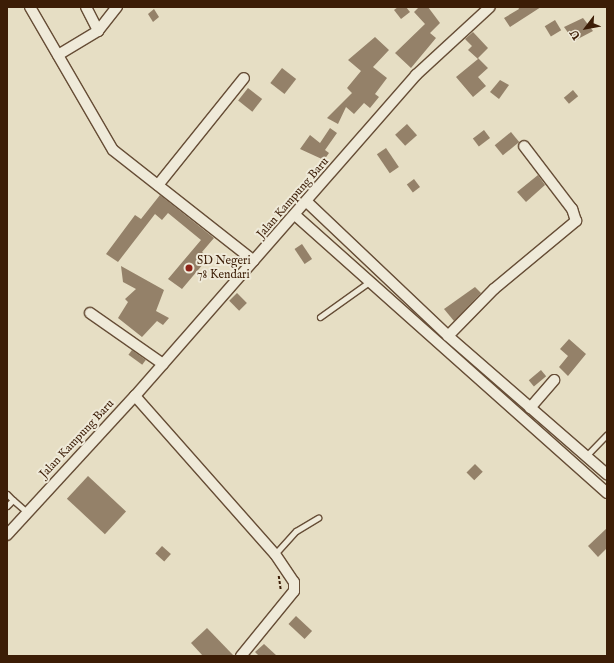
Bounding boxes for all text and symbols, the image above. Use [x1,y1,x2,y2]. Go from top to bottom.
north arrow [566,8,606,48]
text: U [567,27,584,42]
street label: Jalan Kampung Baru [254,155,332,241]
place label: SD Negeri 78 Kendari [197,254,251,282]
marker: SD Negeri 78 Kendari [184,263,194,273]
street label: Jalan Kampung Baru [37,397,117,481]

